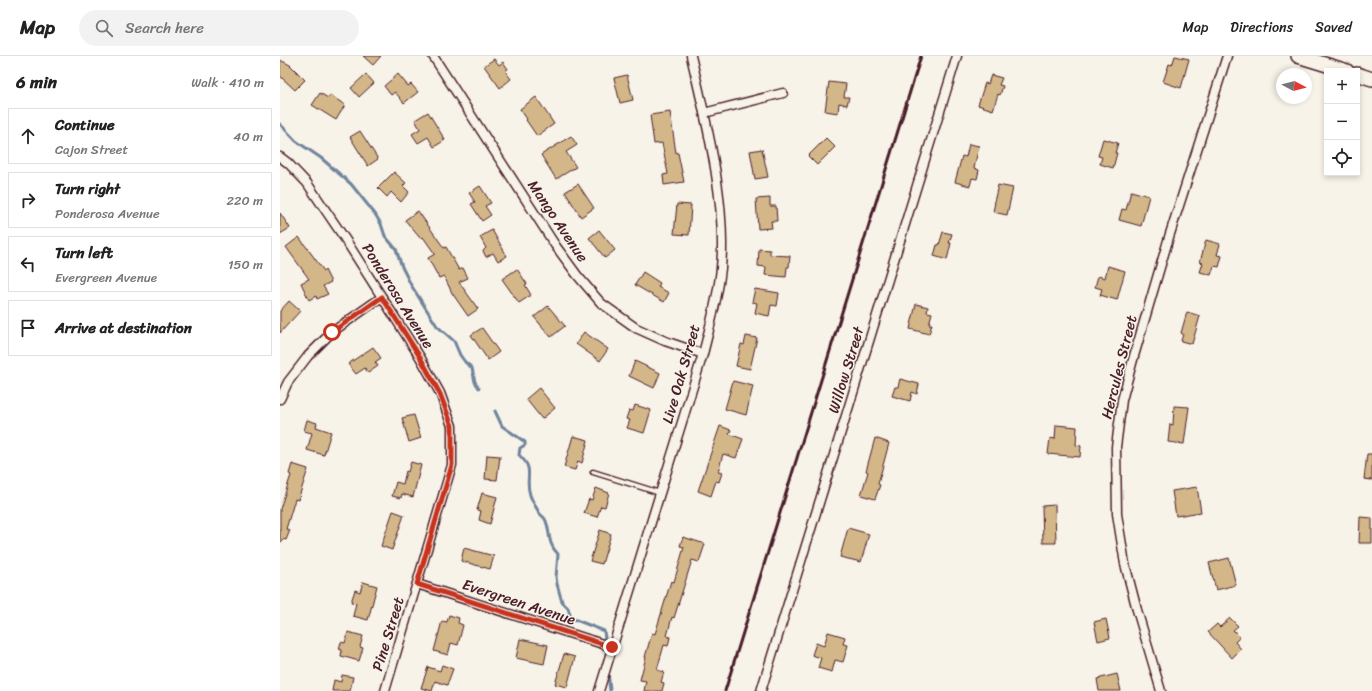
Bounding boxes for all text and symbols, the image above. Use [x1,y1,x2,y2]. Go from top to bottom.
search box [79,10,359,46]
text: Map [20,11,55,44]
text: Search here [125,15,204,41]
text: Map [1182,15,1208,40]
text: Directions [1230,15,1293,40]
text: Saved [1315,15,1352,40]
icon: search [93,17,115,39]
text: 6 min [16,67,57,97]
north arrow [1276,68,1312,104]
map controls [1324,68,1360,176]
button: + [1324,68,1360,104]
text: Walk · 410 m [191,71,264,94]
button: − [1324,104,1360,140]
text: Continue [55,112,115,138]
icon: ahead [17,125,39,147]
text: 40 m [233,125,263,148]
text: Cajon Street [55,138,128,161]
button: locate [1324,140,1360,176]
street label: Mango Avenue [521,174,595,268]
text: Turn right [55,176,120,202]
icon: right [17,189,39,211]
text: 220 m [226,189,263,212]
text: Ponderosa Avenue [55,202,160,225]
street label: Ponderosa Avenue [355,238,441,354]
text: Turn left [55,240,113,266]
icon: left [17,253,39,275]
text: 150 m [228,253,263,276]
text: Evergreen Avenue [55,266,157,289]
street label: Hercules Street [1094,312,1145,422]
text: Arrive at destination [55,315,192,341]
icon: arrive [17,317,39,339]
street label: Live Oak Street [654,321,708,427]
route start [323,323,341,341]
street label: Willow Street [821,323,872,416]
street label: Evergreen Avenue [459,571,579,633]
street label: Pine Street [364,593,412,674]
route end [603,638,621,656]

